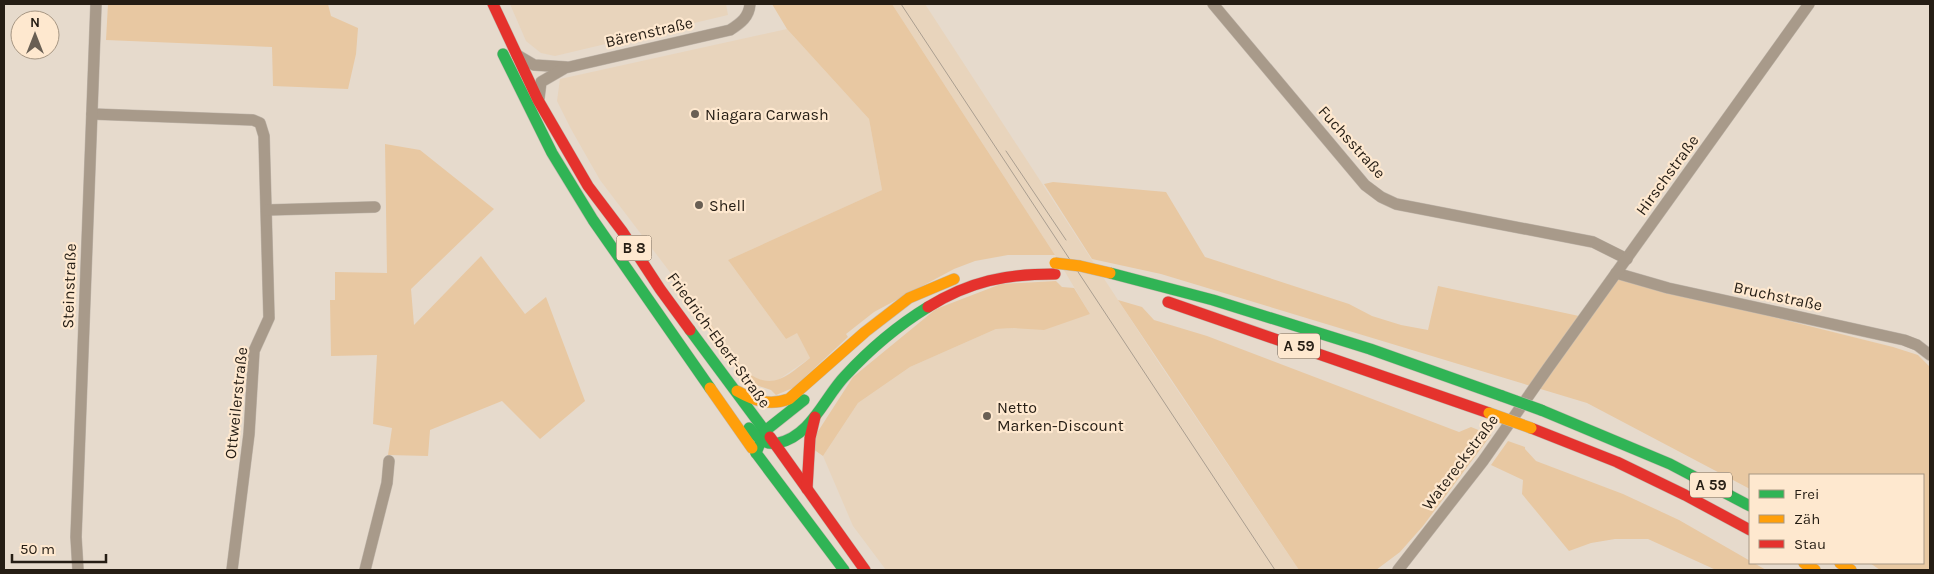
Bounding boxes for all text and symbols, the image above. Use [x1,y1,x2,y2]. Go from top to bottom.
north arrow [10,10,60,60]
street label: Bärenstraße [603,13,695,51]
text: N [30,14,40,31]
street label: Fuchsstraße [1314,102,1390,182]
place label: Niagara Carwash [705,105,829,124]
marker: Niagara Carwash [689,108,701,120]
street label: Hirschstraße [1632,131,1702,219]
place label: Shell [709,196,746,215]
marker: Shell [693,199,705,211]
road number: B 8 [616,236,652,260]
street label: Steinstraße [58,243,80,329]
street label: Friedrich-Ebert-Straße [663,268,775,412]
street label: Bruchstraße [1732,277,1824,315]
road number: A 59 [1278,334,1320,358]
street label: Ottweilerstraße [221,346,251,460]
place label: Netto Marken-Discount [997,398,1124,435]
marker: Netto Marken-Discount [981,410,993,422]
street label: Watereckstraße [1418,410,1502,514]
road number: A 59 [1690,472,1732,498]
legend [1749,474,1924,564]
text: Frei [1794,485,1819,503]
text: Zäh [1794,510,1820,528]
scale bar [12,532,106,564]
text: Stau [1794,535,1826,553]
text: 50 m [20,540,55,558]

